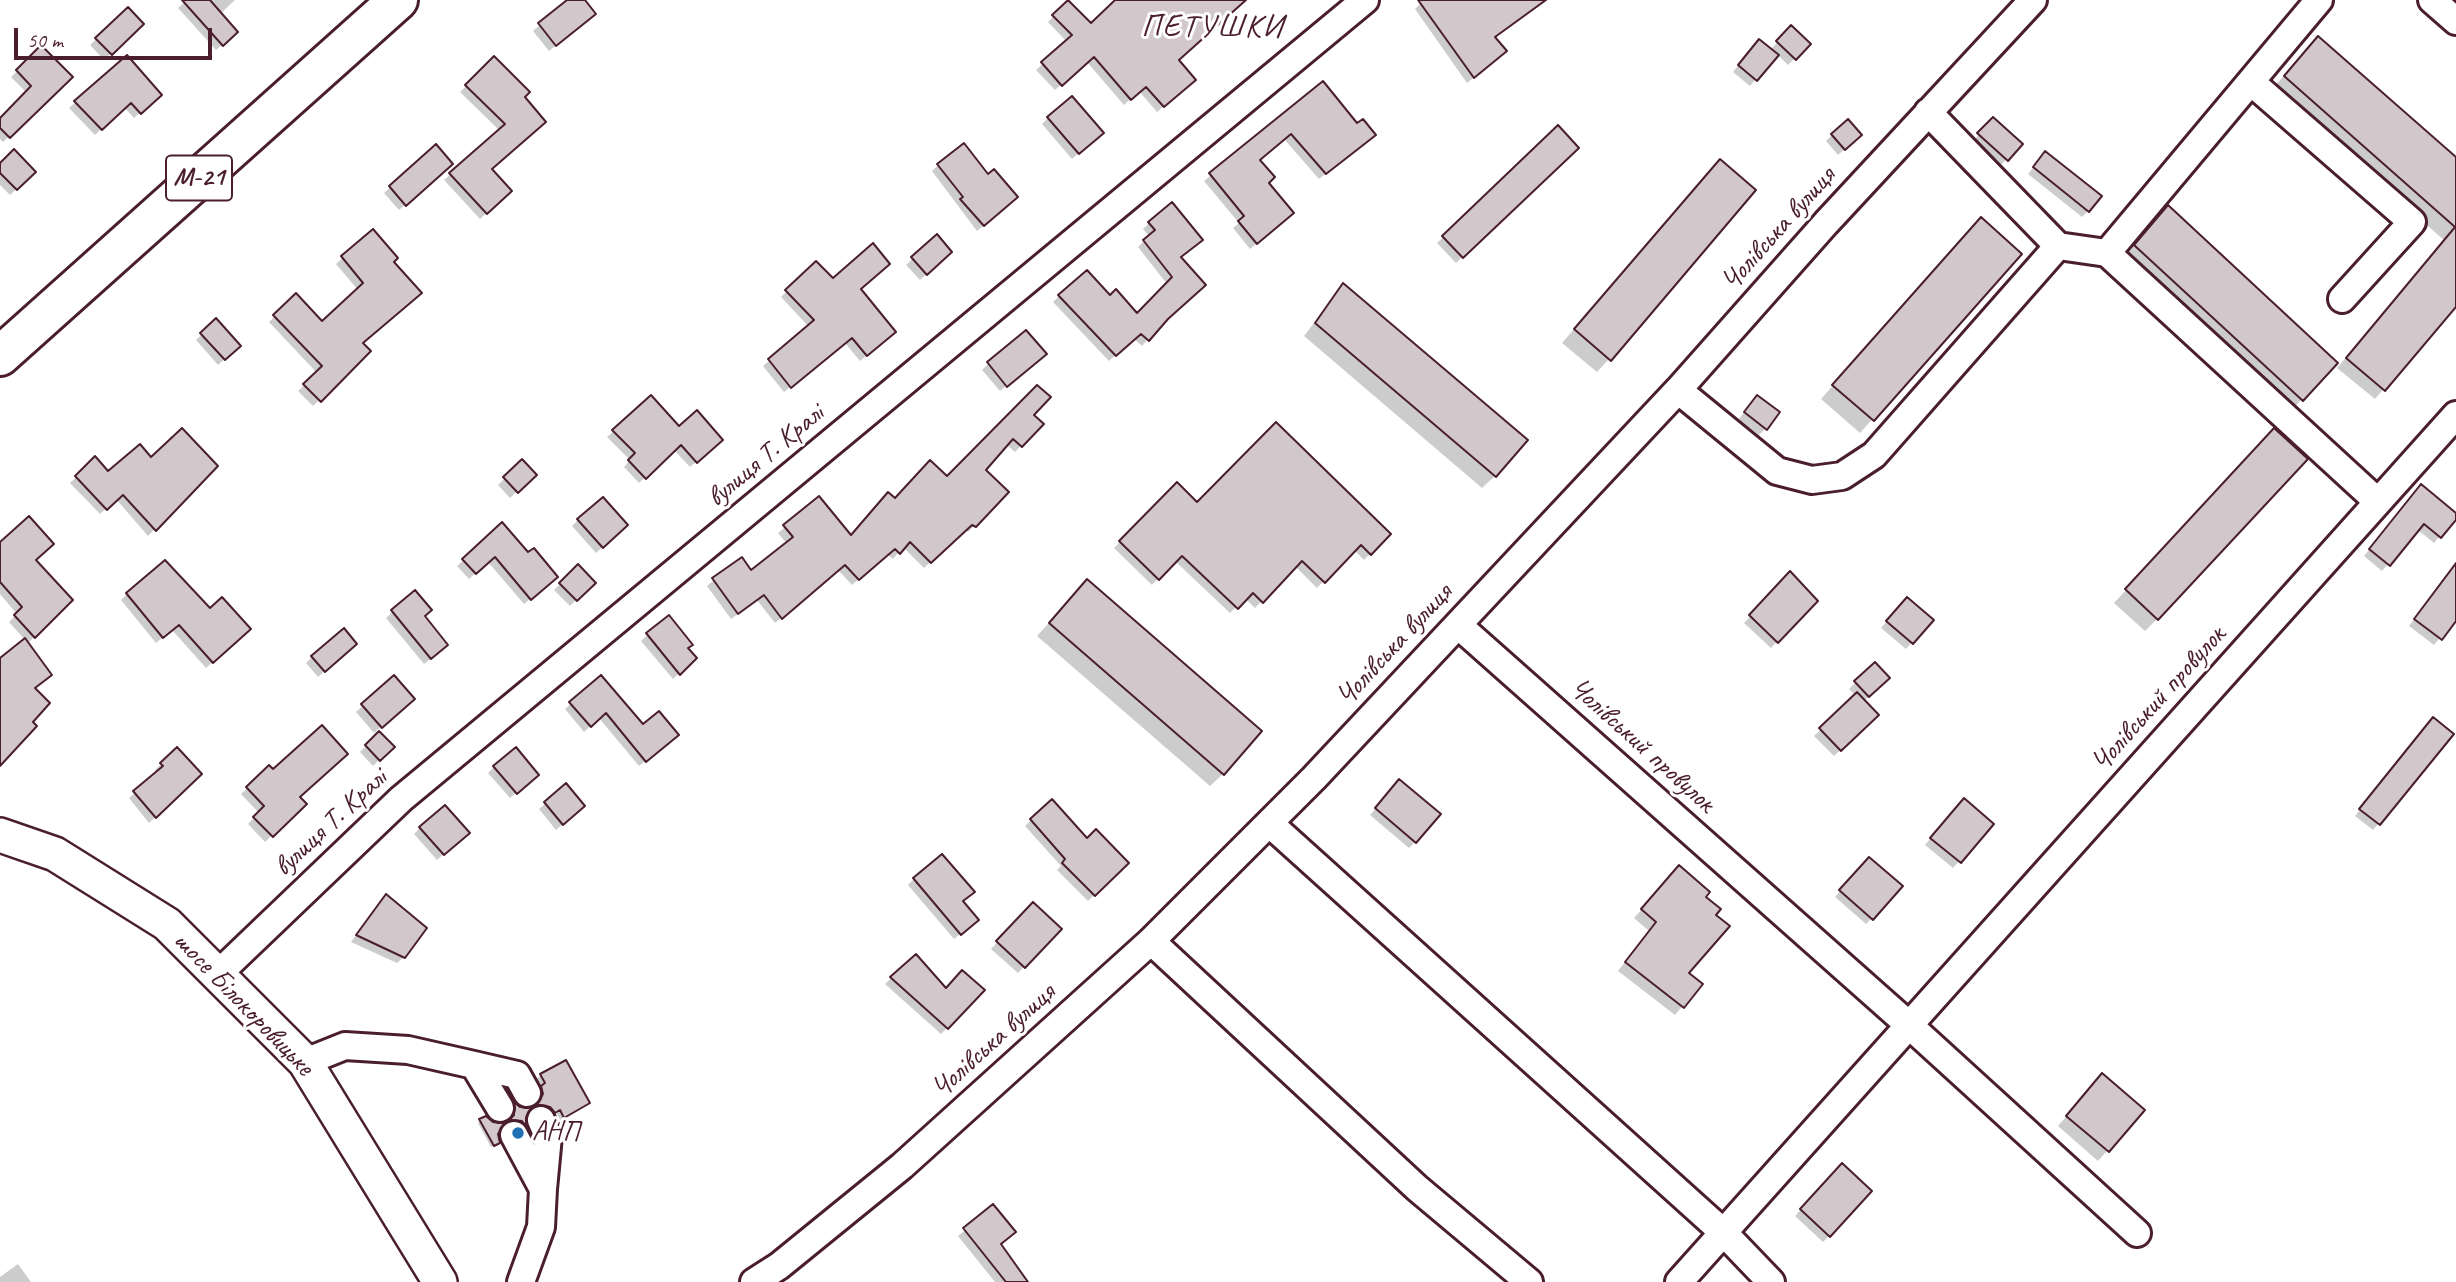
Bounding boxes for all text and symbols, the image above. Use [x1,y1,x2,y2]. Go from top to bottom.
district label: ПЕТУШКИ [1142,9,1284,47]
scale bar [18,14,215,58]
text: 50 m [27,27,63,53]
road number: М-21 [166,155,232,200]
street label: Чолівська вулиця [1715,160,1843,298]
street label: вулиця Т. Кралі [701,397,831,515]
street label: Чолівська вулиця [1330,577,1460,713]
street label: Чолівський провулок [2085,619,2233,779]
street label: Чолівський провулок [1562,672,1722,820]
street label: вулиця Т. Кралі [267,762,395,884]
street label: шосе Білокоровицьке [166,925,320,1083]
street label: Чолівська вулиця [925,977,1063,1105]
place label: АНП [532,1116,578,1150]
marker: АНП [510,1125,526,1141]

